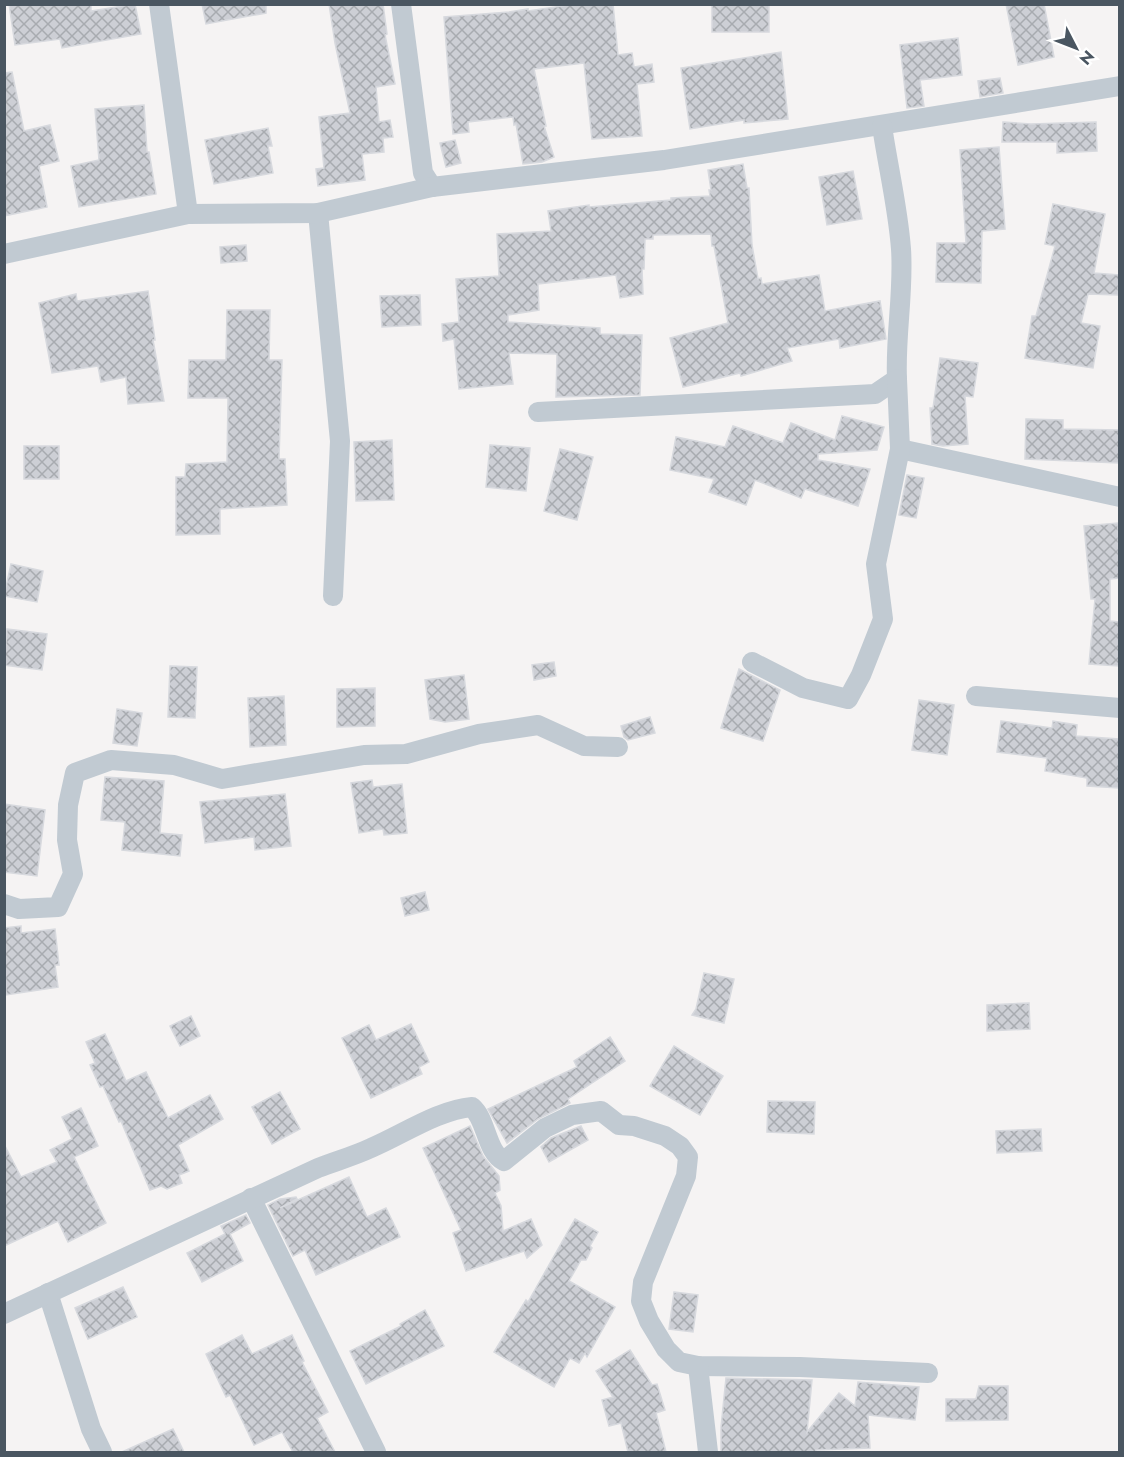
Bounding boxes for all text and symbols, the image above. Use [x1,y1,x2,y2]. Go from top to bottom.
north arrow [1046,18,1106,78]
text: N [1074,45,1100,70]

